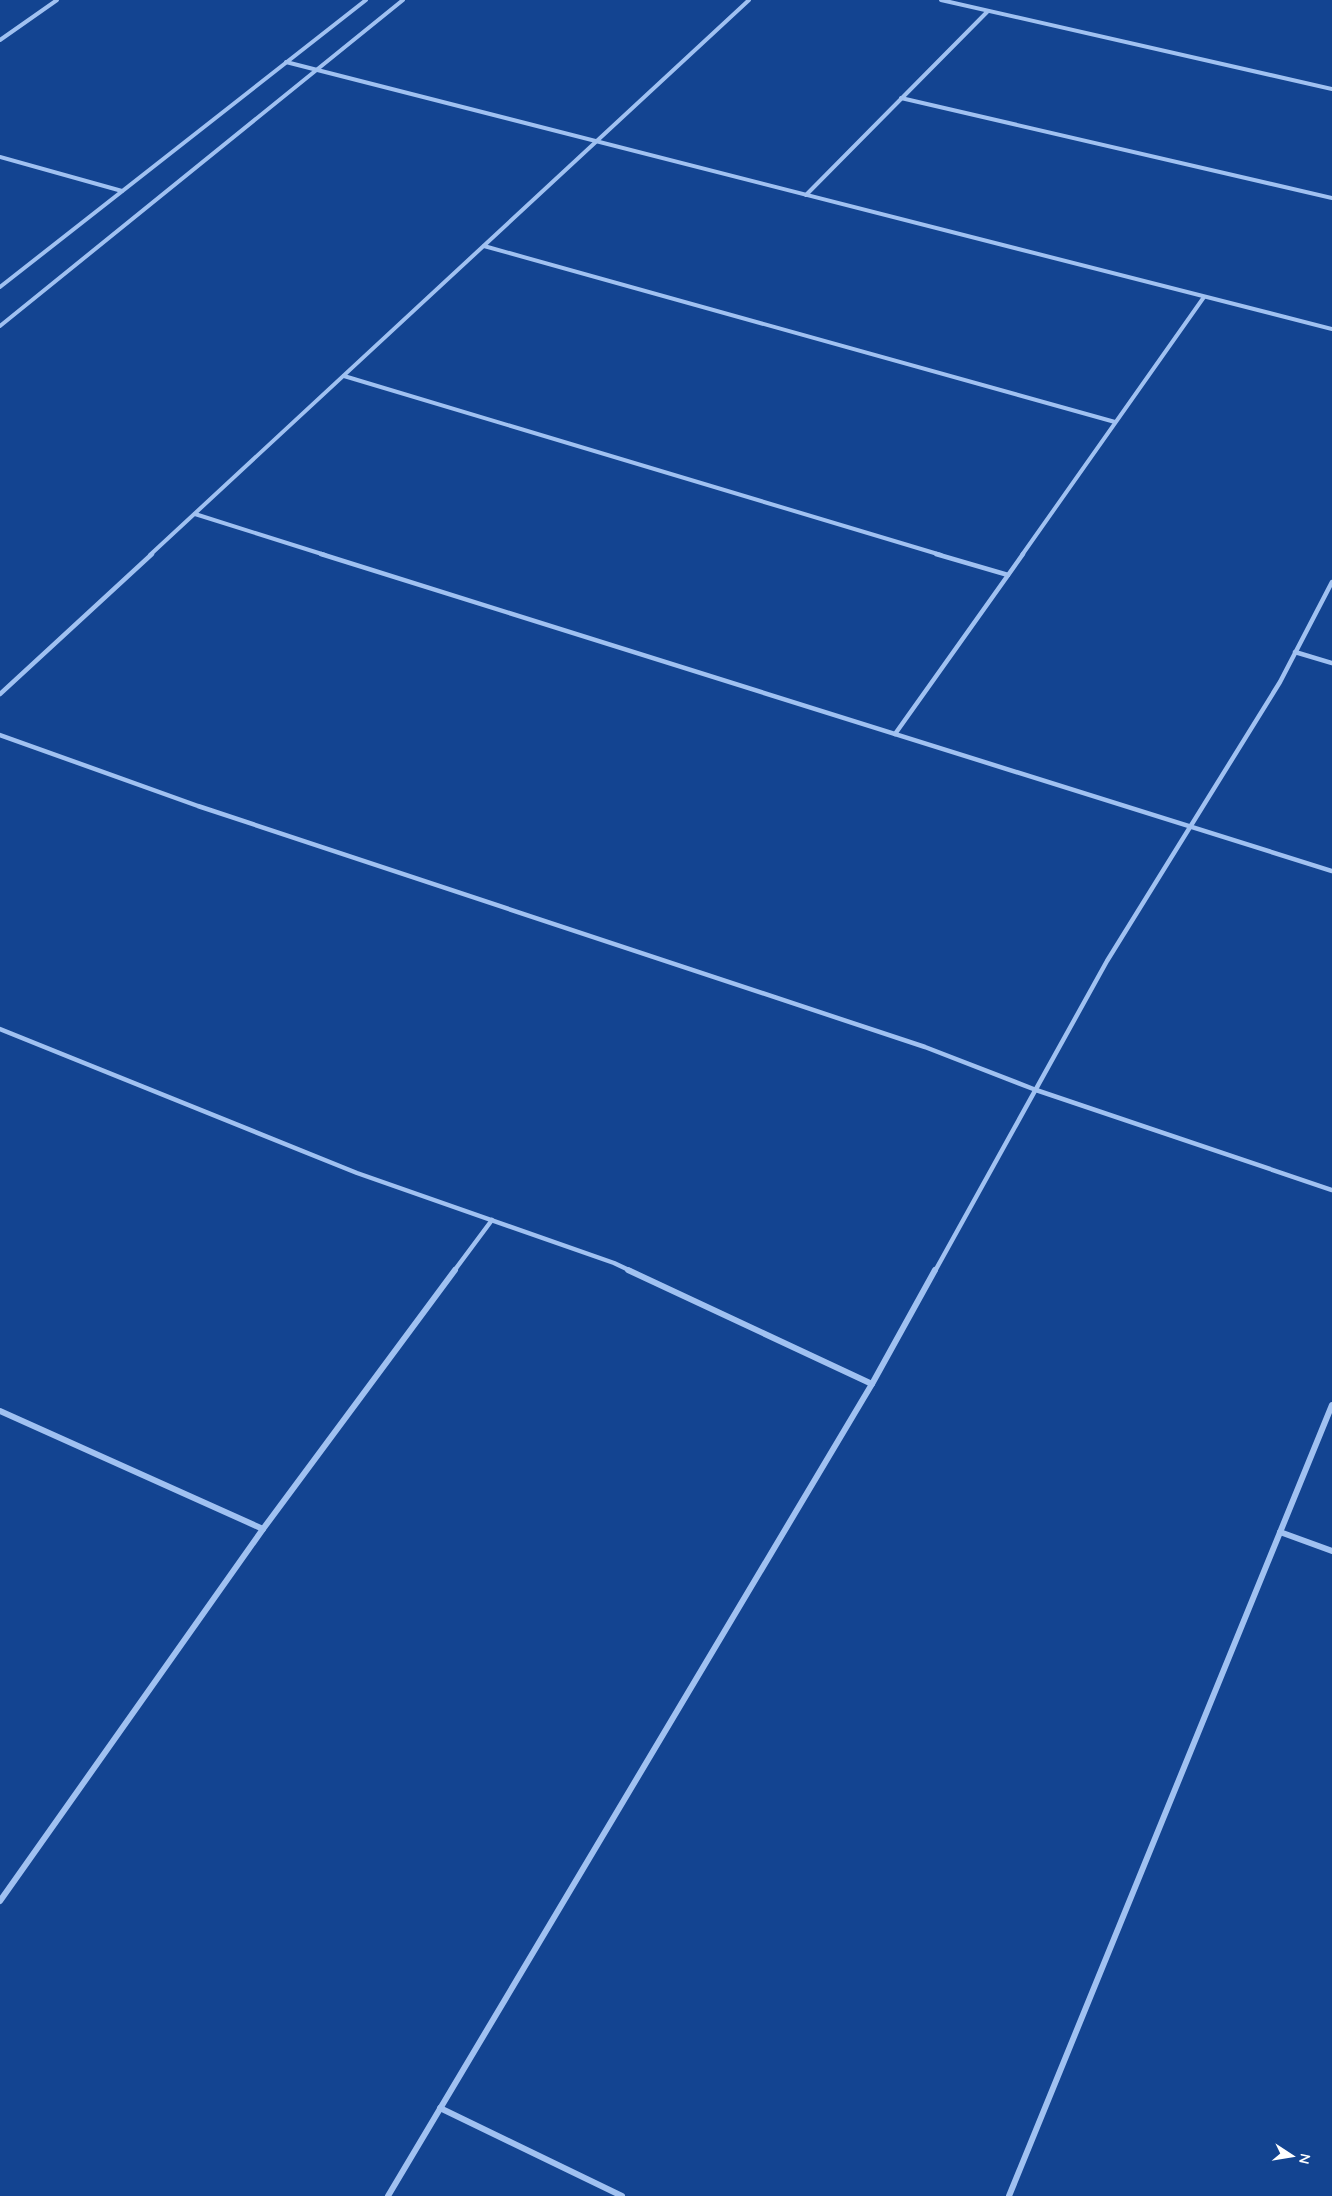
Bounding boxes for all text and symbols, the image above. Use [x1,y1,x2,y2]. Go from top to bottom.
north arrow [1267,2131,1317,2181]
text: N [1295,2152,1315,2166]

